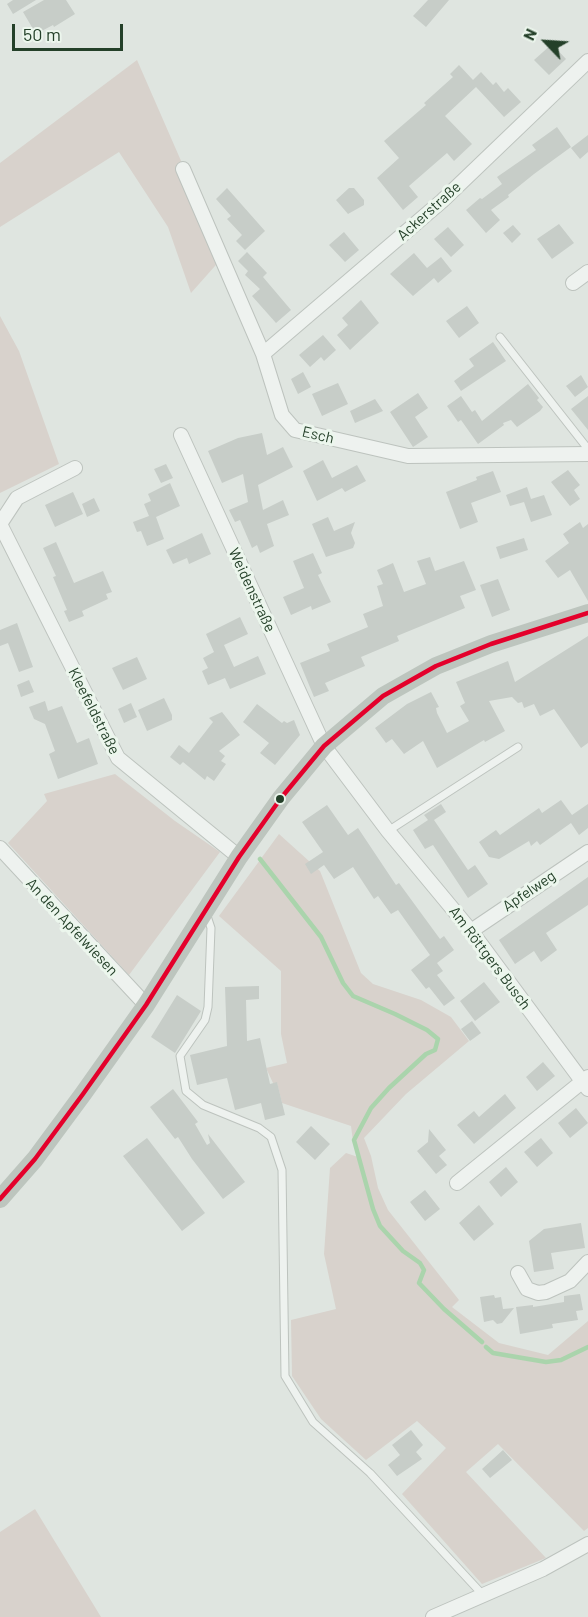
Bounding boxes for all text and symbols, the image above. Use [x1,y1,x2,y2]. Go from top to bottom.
scale bar [15,12,126,50]
north arrow [516,12,576,72]
text: 50 m [23,23,61,45]
text: N [518,25,540,43]
street label: Ackerstraße [393,178,465,244]
street label: Esch [300,423,336,447]
street label: Weidenstraße [225,545,279,635]
street label: Kleefeldstraße [64,665,124,757]
unlabelled marker [274,793,286,805]
street label: Apfelweg [499,867,559,915]
street label: An den Apfelwiesen [22,875,122,979]
street label: Am Röttgers Busch [445,903,535,1013]

